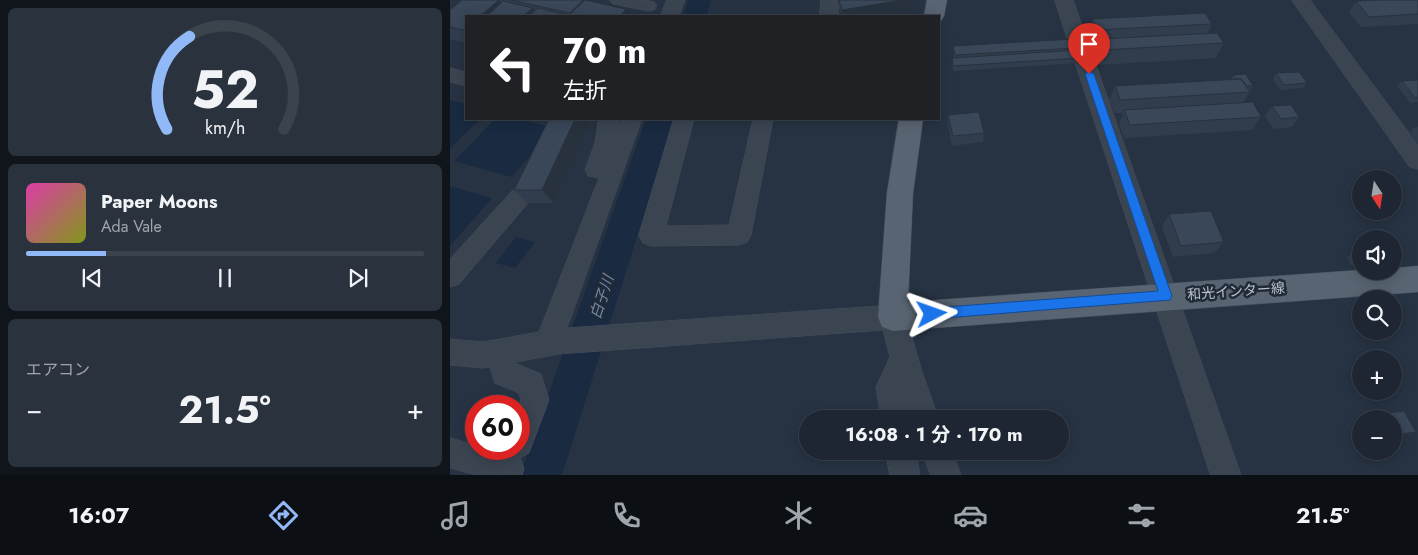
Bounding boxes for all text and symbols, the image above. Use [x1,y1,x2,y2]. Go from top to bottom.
pin [1068,23,1110,74]
text: 70 m [563,26,646,76]
icon: arrive [1075,30,1103,58]
icon: left [480,35,545,100]
text: 52 [191,52,259,128]
text: 左折 [563,74,607,106]
text: km/h [205,115,245,141]
north arrow [1352,170,1402,220]
map controls [1352,170,1402,460]
text: Paper Moons [101,188,218,215]
text: Ada Vale [101,215,162,238]
button: sound [1352,230,1402,280]
icon: previous [78,264,106,292]
icon: pause [211,264,239,292]
icon: next [344,264,372,292]
water label: 白子川 [585,270,620,322]
street label: 和光インター線 [1186,278,1286,304]
position arrow [905,287,957,339]
button: search [1352,290,1402,340]
button: + [1352,350,1402,400]
text: エアコン [26,358,90,381]
text: 21.5° [178,382,271,437]
text: − [26,389,43,430]
text: + [407,389,424,430]
speed limit sign: 60 [465,395,530,460]
button: − [1352,410,1402,460]
text: 16:08 · 1 分 · 170 m [845,421,1023,448]
icon: directions [266,498,301,533]
icon: music [438,498,473,533]
icon: phone [609,498,644,533]
icon: climate [781,498,816,533]
icon: car [953,498,988,533]
icon: filters [1124,498,1159,533]
text: 16:07 [68,499,129,531]
text: 21.5° [1296,499,1350,531]

